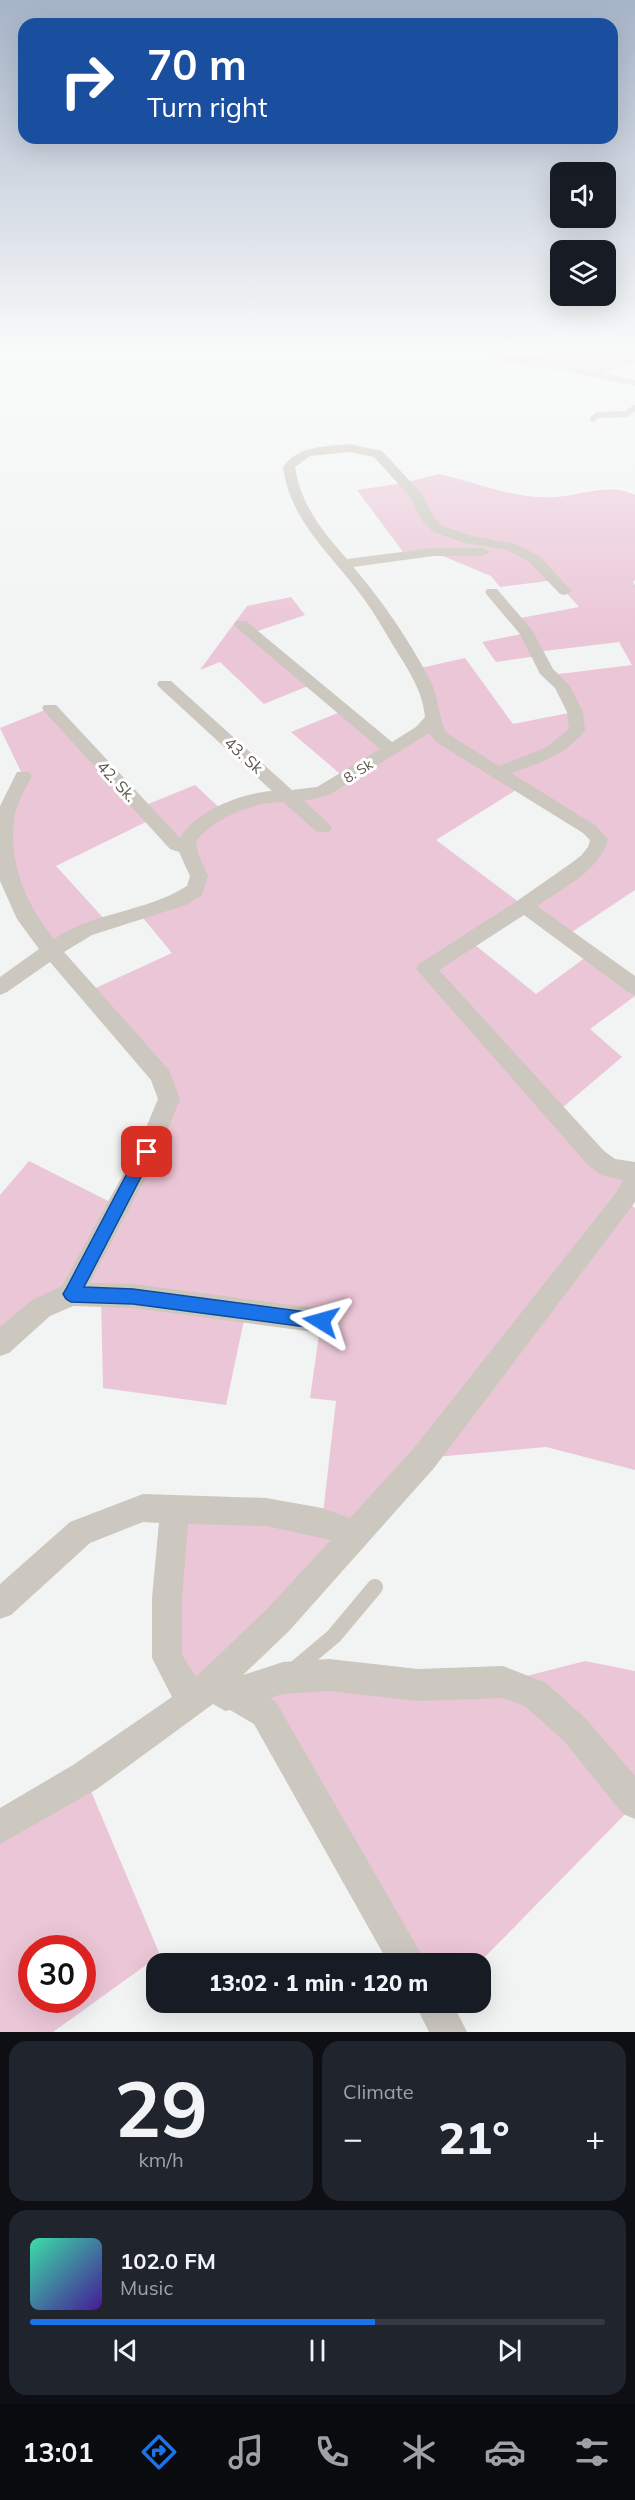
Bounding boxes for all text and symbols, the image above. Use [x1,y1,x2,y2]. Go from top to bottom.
text: 70 m [147,38,247,91]
icon: right [48,42,126,120]
text: Turn right [147,90,267,124]
map controls [550,162,616,306]
button: sound [550,162,616,228]
button: layers [550,240,616,306]
street label: 43. Sk [221,732,268,778]
street label: 8. Sk [340,755,377,787]
street label: 42. Sk. [93,756,141,806]
pin [121,1126,172,1177]
icon: arrive [130,1135,163,1168]
position arrow [289,1289,353,1353]
speed limit sign: 30 [18,1935,96,2013]
text: 13:02 · 1 min · 120 m [209,1969,428,1997]
text: 29 [114,2059,208,2157]
text: Climate [343,2079,414,2104]
text: 21° [438,2109,510,2165]
text: − [343,2117,363,2158]
text: + [585,2117,605,2158]
text: km/h [138,2147,184,2172]
text: 102.0 FM [120,2247,216,2275]
text: Music [120,2275,173,2300]
icon: previous [109,2334,142,2367]
icon: pause [301,2334,334,2367]
icon: next [493,2334,526,2367]
icon: directions [138,2431,180,2473]
icon: music [225,2431,267,2473]
icon: phone [311,2431,353,2473]
icon: climate [398,2431,440,2473]
icon: car [484,2431,526,2473]
icon: filters [571,2431,613,2473]
text: 13:01 [22,2435,94,2469]

